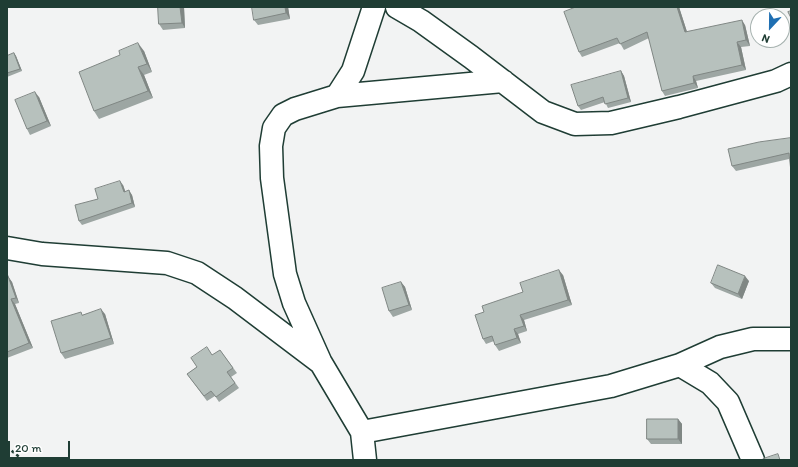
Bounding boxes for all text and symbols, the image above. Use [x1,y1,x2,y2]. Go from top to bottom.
north arrow [750,8,790,48]
text: N [760,31,772,46]
scale bar [10,433,72,459]
text: 20 m [15,441,42,455]

